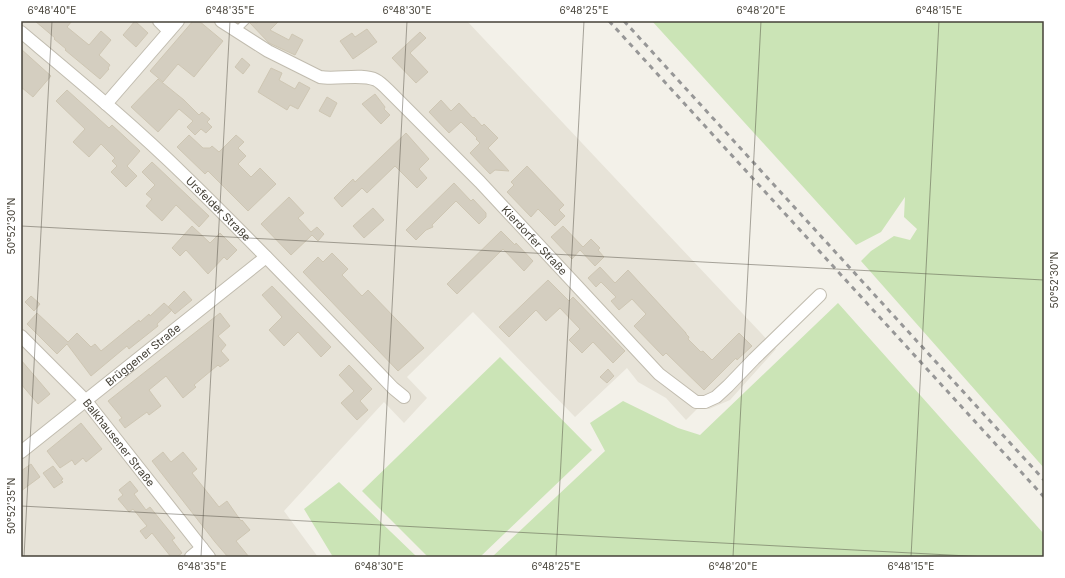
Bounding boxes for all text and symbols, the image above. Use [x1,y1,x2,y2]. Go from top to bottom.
text: 6°48'40"E [28,4,76,16]
text: 6°48'35"E [206,4,254,16]
text: 6°48'30"E [382,4,432,16]
text: 6°48'25"E [560,4,608,16]
text: 6°48'20"E [736,4,786,16]
text: 6°48'15"E [916,4,962,16]
street label: Ursfelder Straße [183,174,254,244]
text: 50°52'30"N [5,198,17,254]
street label: Kierdorfer Straße [499,203,570,278]
text: 50°52'30"N [1048,252,1060,308]
street label: Brüggener Straße [103,321,183,389]
street label: Balkhausener Straße [80,396,158,489]
text: 50°52'35"N [5,478,17,534]
text: 6°48'35"E [178,560,226,572]
text: 6°48'30"E [354,560,404,572]
text: 6°48'25"E [532,560,580,572]
text: 6°48'20"E [708,560,758,572]
text: 6°48'15"E [888,560,934,572]

